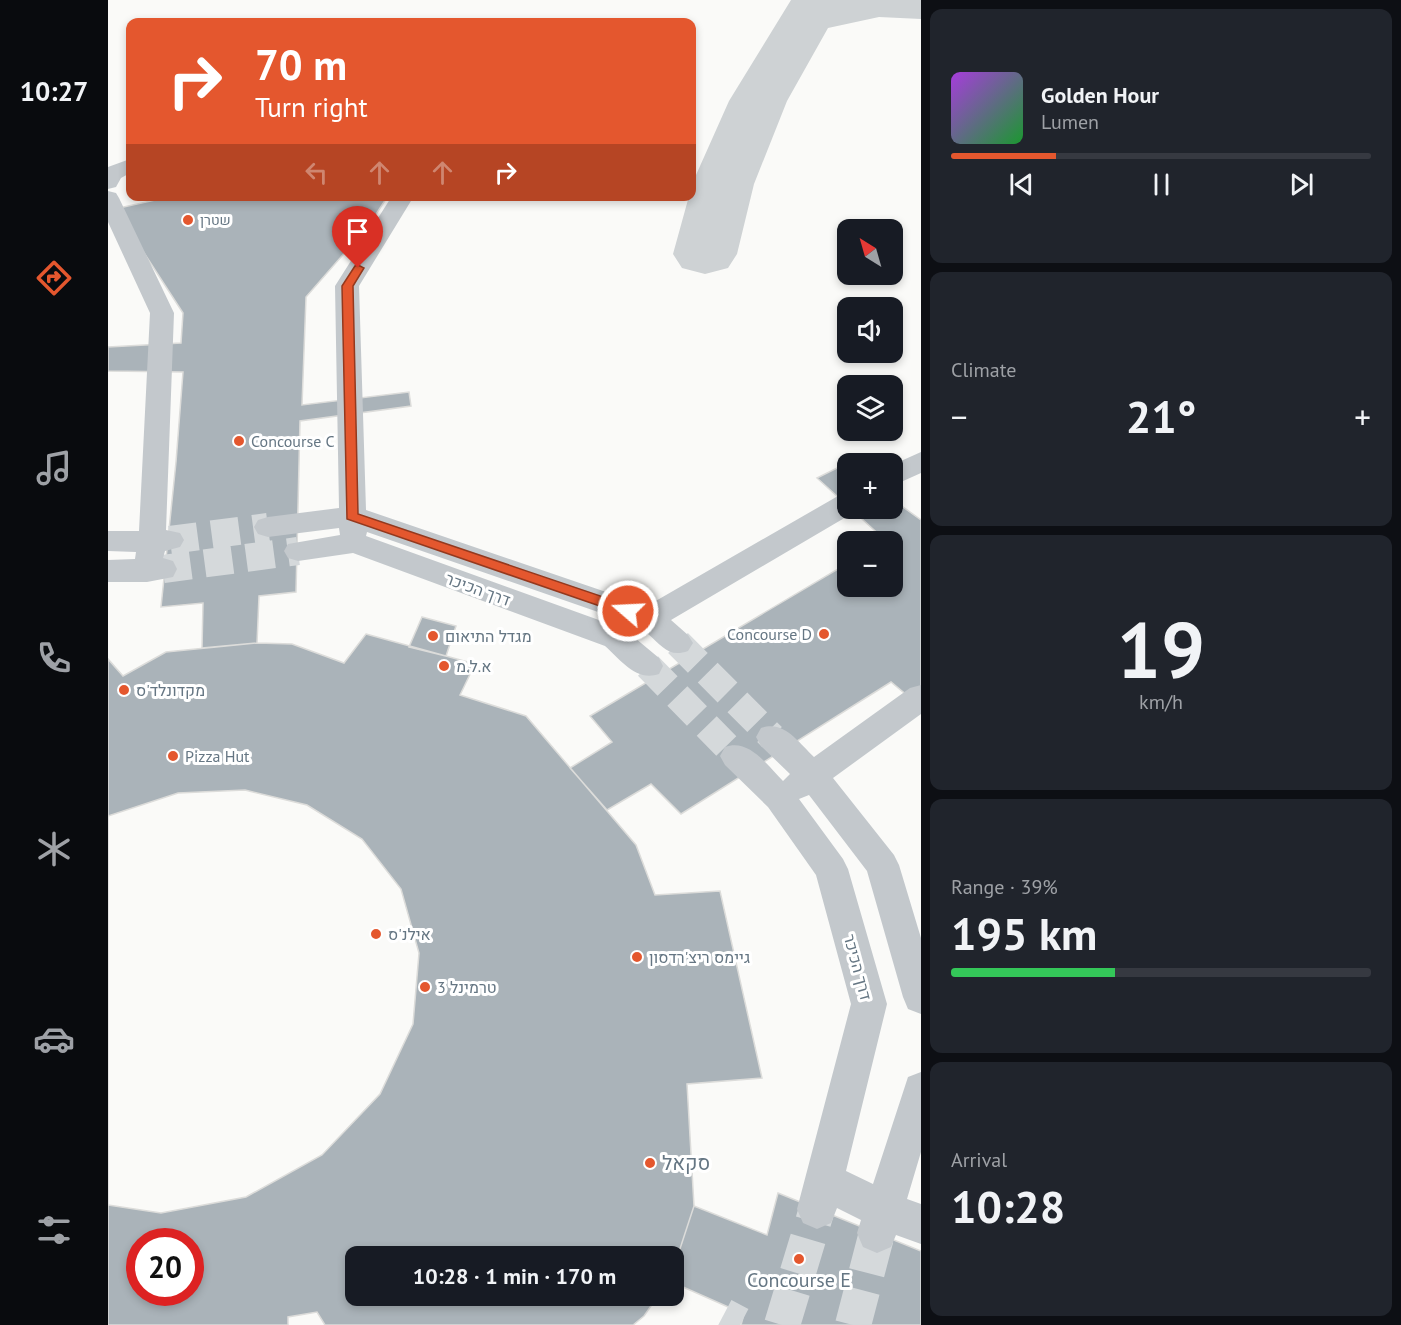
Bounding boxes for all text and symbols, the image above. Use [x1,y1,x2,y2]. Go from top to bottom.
text: 70 m [255,37,347,92]
icon: right [156,42,234,120]
text: 10:27 [20,74,88,108]
text: Golden Hour [1041,81,1159,109]
text: Turn right [255,90,368,124]
text: Lumen [1041,109,1099,135]
icon: left [300,156,333,189]
icon: ahead [363,156,396,189]
icon: ahead [426,156,459,189]
icon: right [489,156,522,189]
icon: previous [1005,168,1038,201]
icon: pause [1145,168,1178,201]
icon: next [1285,168,1318,201]
pin [332,206,383,268]
place label: שטרן [200,211,231,229]
marker: שטרן [181,213,195,227]
icon: arrive [341,215,374,248]
north arrow [837,219,903,285]
map controls [837,219,903,597]
icon: directions [33,257,75,299]
button: sound [837,297,903,363]
text: Climate [951,357,1017,383]
button: layers [837,375,903,441]
text: 21° [1126,387,1196,445]
text: − [951,395,968,438]
text: + [1354,395,1371,438]
place label: Concourse C [251,431,335,451]
marker: Concourse C [232,434,246,448]
icon: music [33,447,75,489]
button: + [837,453,903,519]
button: − [837,531,903,597]
street label: דרך הכיכר [443,568,513,610]
position arrow [596,579,660,643]
text: 19 [1117,599,1205,700]
place label: Concourse D [727,624,812,644]
place label: מגדל התיאום [445,626,532,646]
marker: Concourse D [817,627,831,641]
marker: מגדל התיאום [426,629,440,643]
icon: phone [33,637,75,679]
place label: א.ל.מ [456,656,491,676]
marker: א.ל.מ [437,659,451,673]
place label: מקדונלד'ס [136,680,205,700]
marker: מקדונלד'ס [117,683,131,697]
text: km/h [1139,689,1183,715]
place label: Pizza Hut [185,746,250,766]
marker: Pizza Hut [166,749,180,763]
icon: climate [33,828,75,870]
text: Range · 39% [951,874,1058,900]
text: 195 km [951,904,1097,962]
place label: אילנ'ס [388,924,431,944]
marker: אילנ'ס [369,927,383,941]
street label: דרך הכיכר [840,932,876,1002]
place label: גיימס ריצ'רדסון [649,947,750,967]
marker: גיימס ריצ'רדסון [630,950,644,964]
place label: טרמינל 3 [437,977,497,997]
marker: טרמינל 3 [418,980,432,994]
icon: car [33,1018,75,1060]
text: Arrival [951,1147,1007,1173]
place label: סקאל [662,1150,710,1176]
marker: סקאל [643,1156,657,1170]
text: 10:28 [951,1177,1065,1235]
icon: filters [33,1209,75,1251]
speed limit sign: 20 [126,1228,204,1306]
marker: Concourse E [792,1252,806,1266]
text: 10:28 · 1 min · 170 m [413,1262,616,1290]
place label: Concourse E [747,1267,851,1293]

